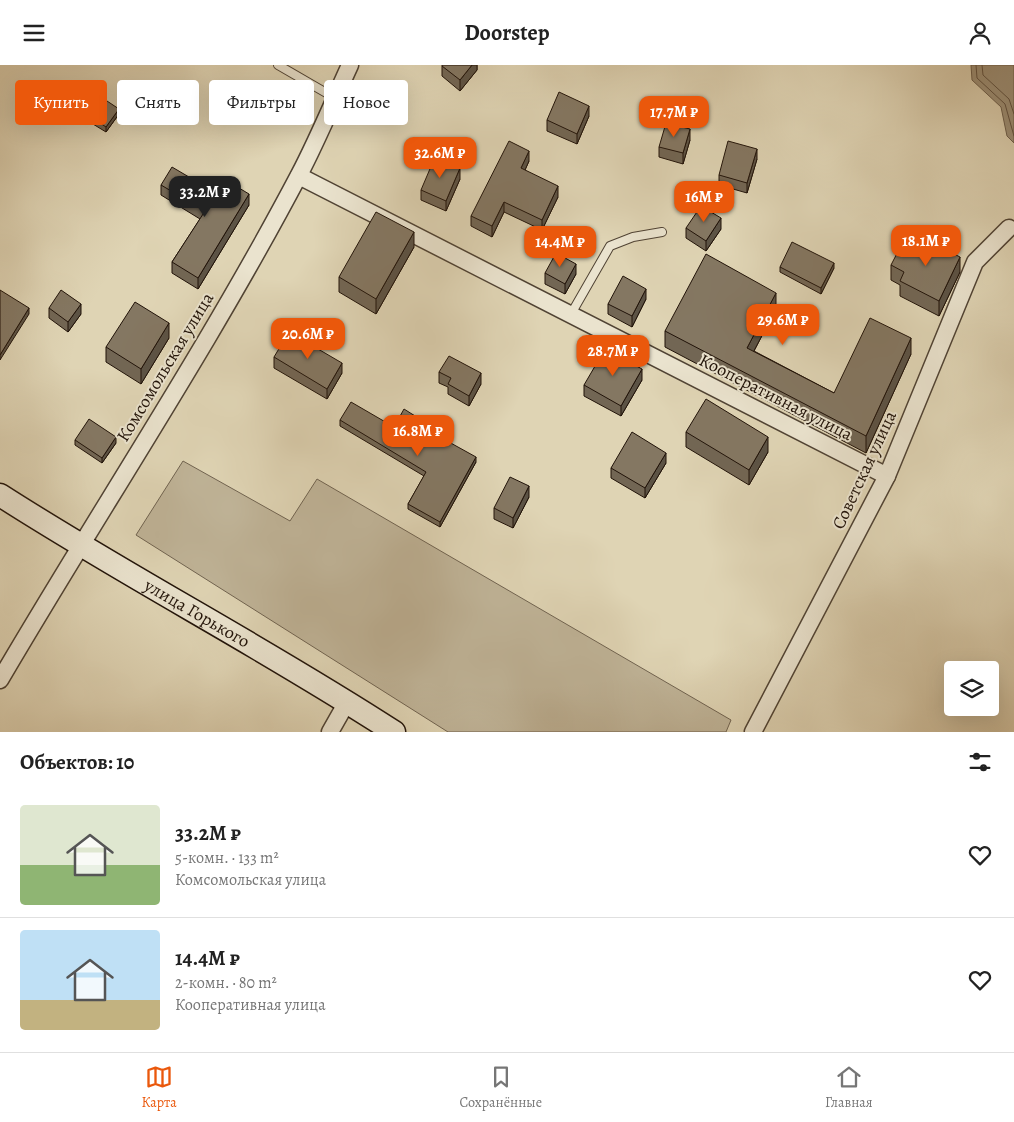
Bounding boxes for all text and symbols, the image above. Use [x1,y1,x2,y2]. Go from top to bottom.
text: Doorstep [464,18,550,48]
icon: menu [20,19,48,47]
icon: person [966,19,994,47]
chip: Купить [15,80,107,125]
chip: Снять [117,80,199,125]
chip: Фильтры [209,80,314,125]
chip: Новое [324,80,408,125]
pin: 17.7M ₽ [628,95,720,138]
text: 17.7M ₽ [650,101,698,123]
pin: 32.6M ₽ [394,137,486,179]
text: 32.6M ₽ [415,142,465,164]
pin: 33.2M ₽ [159,175,251,218]
text: 33.2M ₽ [180,181,230,203]
pin: 16M ₽ [669,181,739,223]
text: 16M ₽ [685,186,723,208]
pin: 14.4M ₽ [514,225,606,268]
pin: 18.1M ₽ [880,225,972,267]
text: 18.1M ₽ [902,230,950,252]
text: 14.4M ₽ [535,231,585,253]
street label: Комсомольская улица [111,287,219,446]
pin: 29.6M ₽ [737,303,829,346]
text: 29.6M ₽ [757,309,809,331]
pin: 20.6M ₽ [262,317,354,360]
text: 20.6M ₽ [282,323,334,345]
pin: 28.7M ₽ [567,335,659,377]
text: 28.7M ₽ [587,340,639,362]
street label: Кооперативная улица [695,348,858,446]
street label: Советская улица [826,406,902,533]
pin: 16.8M ₽ [372,415,464,457]
text: 16.8M ₽ [393,420,443,442]
street label: улица Горького [139,573,254,653]
map controls [944,661,999,716]
button: layers [944,661,999,716]
text: Объектов: 10 [20,748,134,776]
icon: filters [966,748,994,776]
text: 33.2M ₽ [175,819,241,847]
icon: home [60,825,120,885]
icon: heart [966,841,994,869]
text: 5-комн. · 133 m² [175,847,279,869]
text: Комсомольская улица [175,869,326,891]
text: 14.4M ₽ [175,944,240,972]
icon: home [60,950,120,1010]
icon: heart [966,966,994,994]
text: 2-комн. · 80 m² [175,972,277,994]
text: Кооперативная улица [175,994,326,1016]
tab: Карта [141,1063,177,1112]
tab: Сохранённые [460,1063,542,1112]
tab: Главная [825,1063,873,1112]

